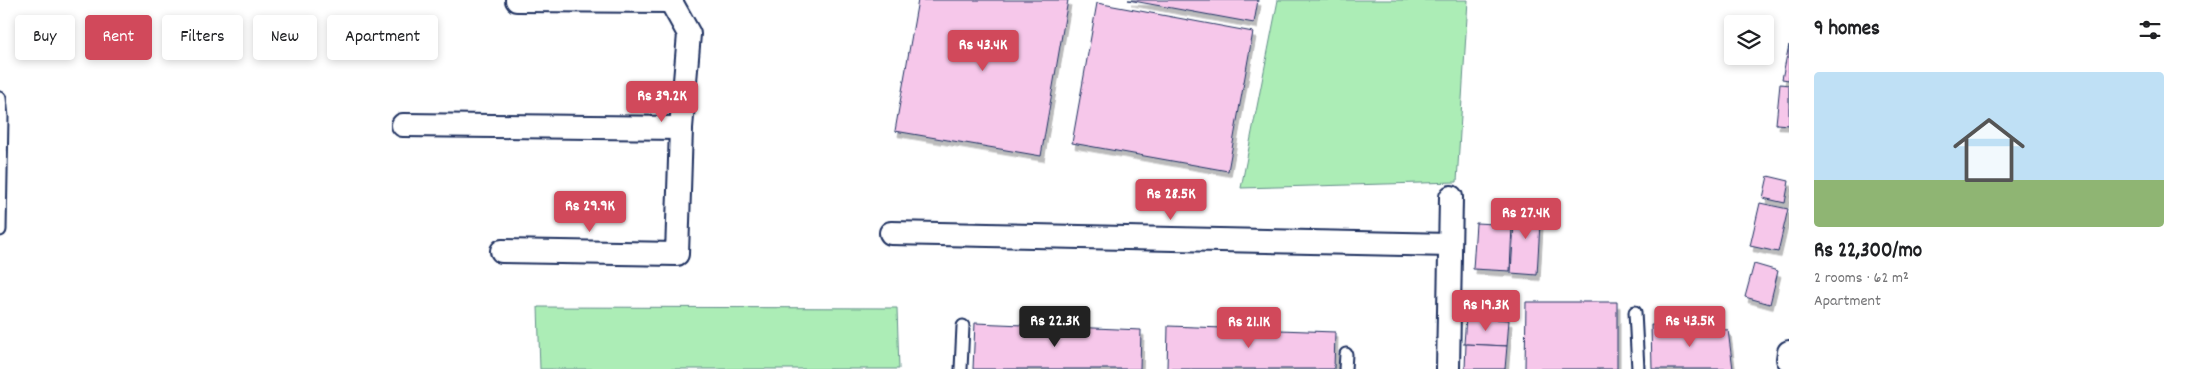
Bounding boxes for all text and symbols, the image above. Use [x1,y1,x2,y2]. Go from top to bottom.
chip: Buy [15,15,75,60]
chip: Rent [85,15,152,60]
chip: Filters [162,15,243,60]
chip: New [253,15,317,60]
chip: Apartment [327,15,438,60]
map controls [1724,15,1774,65]
button: layers [1724,15,1774,65]
text: 9 homes [1814,15,1880,45]
icon: filters [2136,16,2164,44]
pin: Rs 43.4K [931,30,1035,72]
text: Rs 43.4K [959,34,1007,57]
pin: Rs 39.2K [610,80,714,123]
text: Rs 39.2K [637,85,687,108]
icon: home [1944,105,2034,195]
pin: Rs 28.5K [1119,178,1223,221]
text: Rs 28.5K [1146,183,1196,206]
pin: Rs 29.9K [538,190,642,233]
text: Rs 29.9K [565,195,615,218]
pin: Rs 27.4K [1474,198,1578,240]
text: Rs 27.4K [1502,202,1550,225]
text: Rs 22,300/mo [1814,237,1922,267]
text: 2 rooms · 62 m² [1814,267,1909,290]
pin: Rs 19.3K [1434,290,1538,332]
text: Apartment [1814,290,1881,313]
text: Rs 19.3K [1463,294,1509,317]
pin: Rs 22.3K [1003,306,1107,348]
pin: Rs 21.1K [1197,306,1301,349]
pin: Rs 43.5K [1638,306,1742,348]
text: Rs 22.3K [1030,310,1080,333]
text: Rs 43.5K [1665,310,1715,333]
text: Rs 21.1K [1228,311,1270,334]

